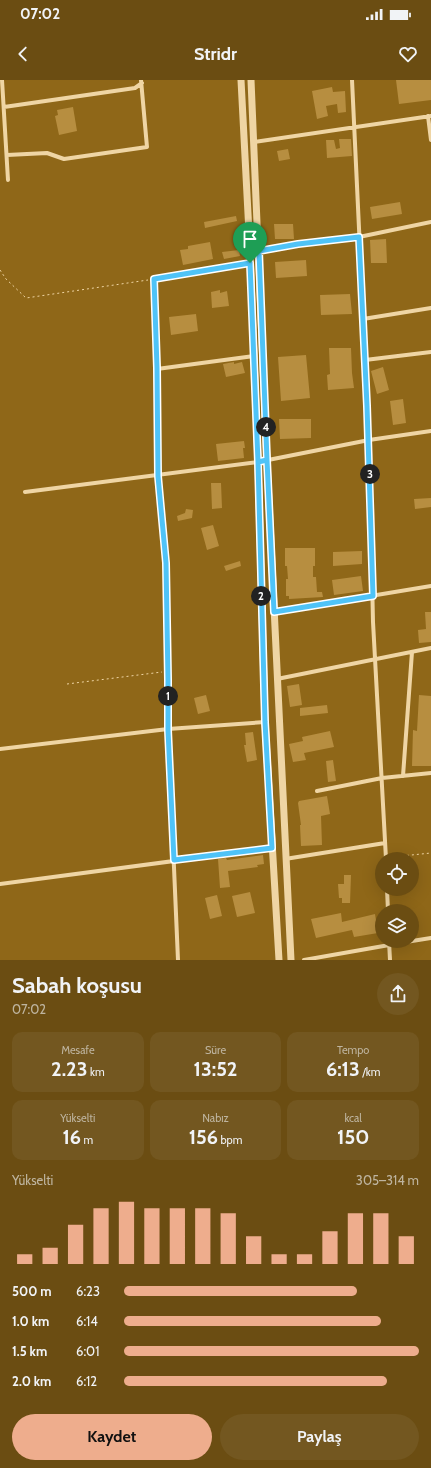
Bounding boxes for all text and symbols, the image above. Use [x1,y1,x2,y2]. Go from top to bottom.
text: 07:02 [20,5,60,23]
icon: back [12,43,34,65]
text: Stridr [194,43,237,65]
icon: heart [397,43,419,65]
pin [233,222,267,263]
icon: arrive [239,228,261,250]
pin: 4 [256,417,276,437]
text: 4 [263,420,269,434]
pin: 3 [360,464,380,484]
text: 3 [367,467,373,481]
pin: 2 [251,586,271,606]
text: 2 [258,589,264,603]
pin: 1 [158,686,178,706]
text: 1 [166,689,170,703]
map controls [375,852,419,948]
button: locate [375,852,419,896]
button: layers [375,904,419,948]
text: Sabah koşusu [12,972,142,999]
button: share [377,973,419,1015]
text: 07:02 [12,1001,46,1017]
text: Mesafe [61,1043,95,1057]
text: Süre [205,1043,226,1057]
text: Tempo [337,1043,369,1057]
text: 2.23 [51,1057,87,1081]
text: 13:52 [194,1057,237,1081]
text: 6:13 [326,1057,360,1081]
text: km [87,1065,105,1079]
text: /km [360,1065,380,1079]
text: Yükselti [60,1111,95,1125]
text: Nabız [202,1111,229,1125]
text: kcal [344,1111,362,1125]
text: 16 [62,1125,81,1149]
text: 156 [189,1125,218,1149]
text: 150 [337,1125,369,1149]
text: m [81,1133,93,1147]
text: bpm [218,1133,242,1147]
text: Yükselti [12,1172,53,1188]
text: 305–314 m [356,1172,419,1188]
text: 500 m [12,1283,52,1299]
text: 6:23 [76,1283,100,1299]
text: 1.0 km [12,1313,49,1329]
text: 6:14 [76,1313,98,1329]
text: 1.5 km [12,1343,47,1359]
text: 6:01 [76,1343,99,1359]
text: 2.0 km [12,1373,51,1389]
text: 6:12 [76,1373,97,1389]
button: Kaydet [12,1414,212,1460]
button: Paylaş [220,1414,419,1460]

